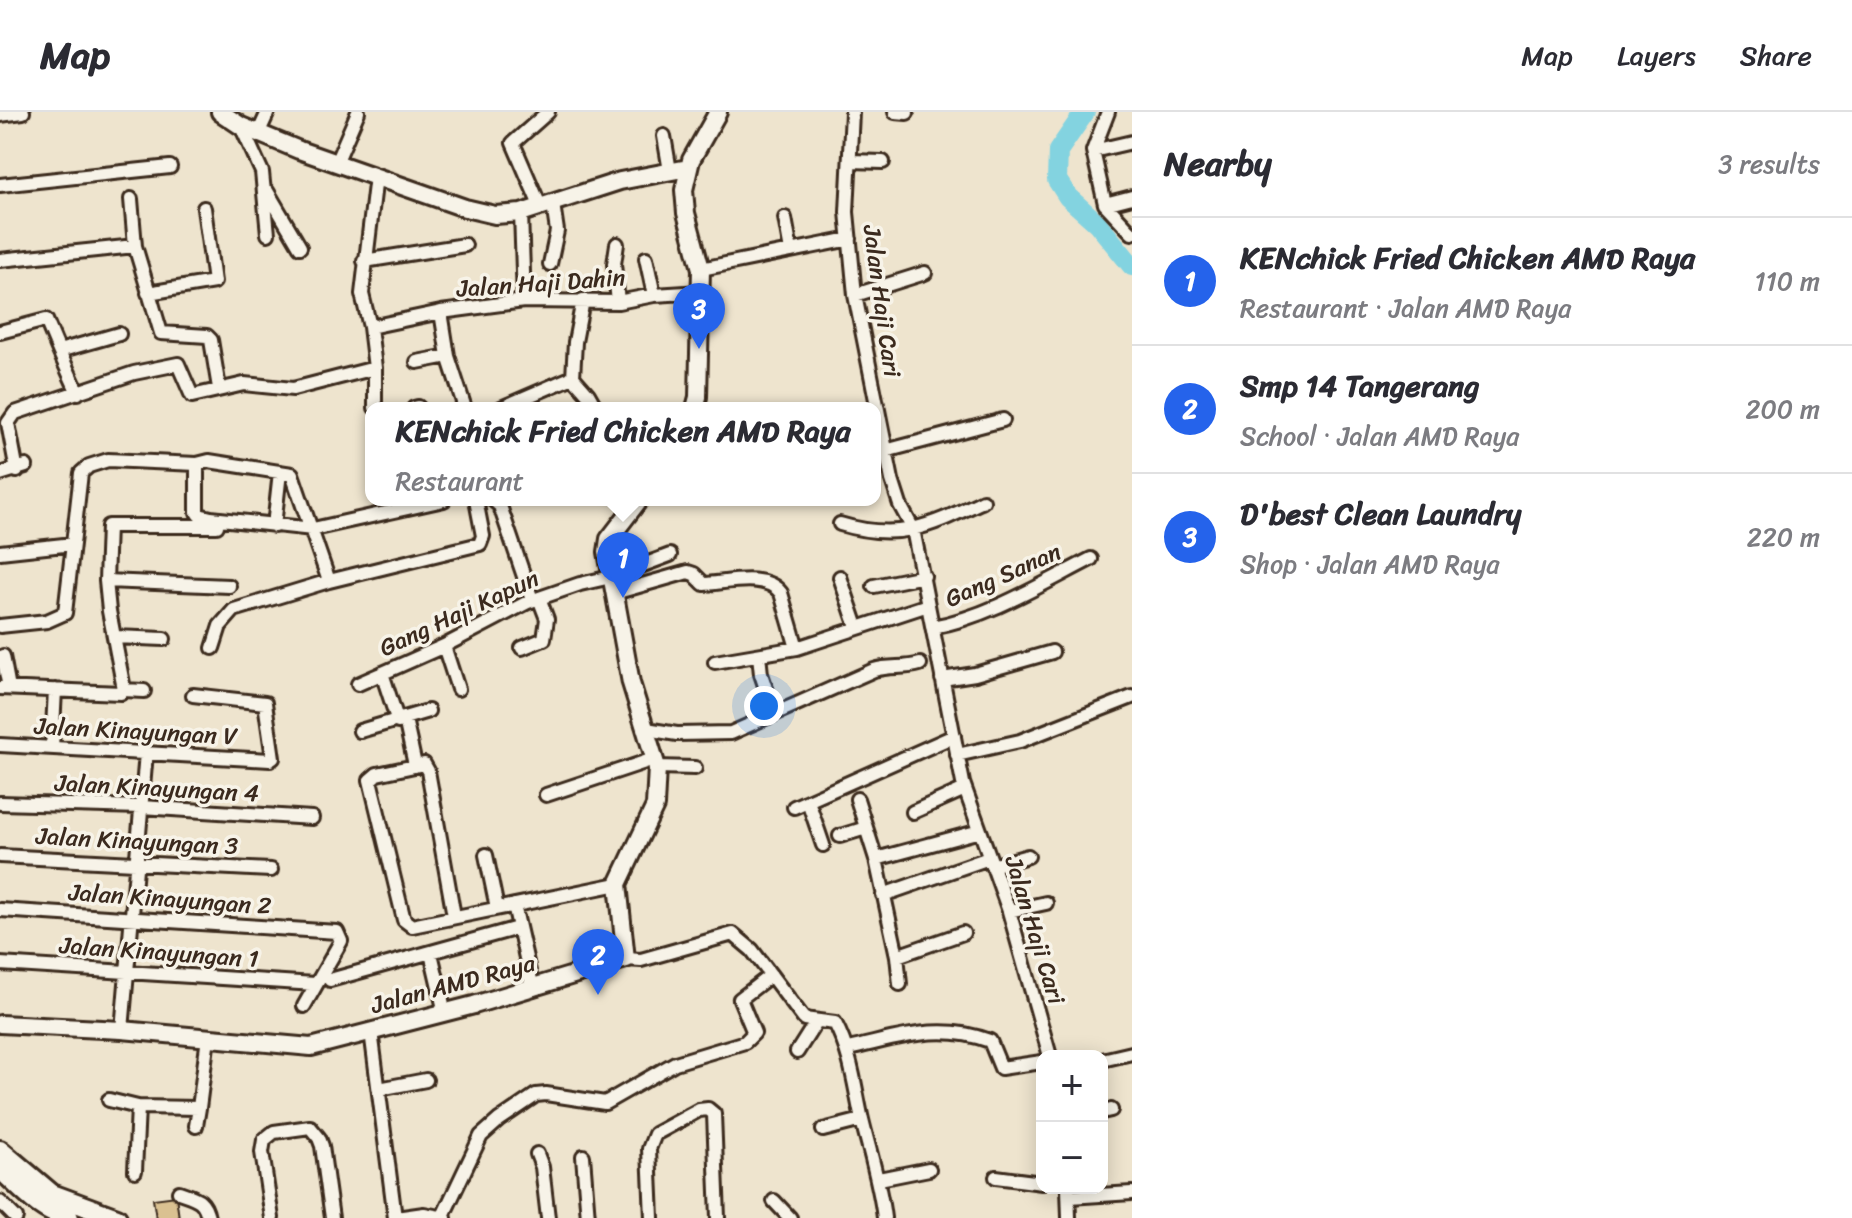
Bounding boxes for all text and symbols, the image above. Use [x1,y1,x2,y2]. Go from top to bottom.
text: Map [40,22,110,89]
text: Map [1521,31,1573,80]
text: Layers [1617,31,1696,80]
text: Share [1740,31,1812,80]
text: Nearby [1164,134,1272,194]
text: 3 results [1718,141,1820,187]
street label: Jalan Haji Cari [850,221,914,380]
text: KENchick Fried Chicken AMD Raya [1240,231,1695,285]
street label: Jalan Haji Dahin [454,256,627,310]
text: 1 [1184,258,1196,304]
text: 110 m [1755,258,1820,304]
pin: 3 [673,283,725,349]
text: Restaurant · Jalan AMD Raya [1240,285,1571,331]
text: Smp 14 Tangerang [1240,359,1479,413]
text: 2 [1182,386,1198,432]
text: 200 m [1745,386,1820,432]
popup [365,402,881,506]
text: KENchick Fried Chicken AMD Raya [395,404,851,458]
text: School · Jalan AMD Raya [1240,413,1519,459]
text: Restaurant [395,458,524,504]
text: D'best Clean Laundry [1240,487,1521,541]
text: 3 [1183,514,1197,560]
text: 220 m [1747,514,1820,560]
street label: Gang Sanan [938,531,1068,619]
pin: 1 [597,532,649,598]
text: Shop · Jalan AMD Raya [1240,541,1500,587]
street label: Gang Haji Kapun [372,558,546,668]
your location [744,686,784,726]
street label: Jalan Kinayungan V [32,705,239,757]
street label: Jalan Kinayungan 4 [53,762,260,814]
street label: Jalan Kinayungan 3 [34,815,239,867]
street label: Jalan Haji Cari [992,850,1078,1010]
street label: Jalan Kinayungan 2 [66,871,273,927]
street label: Jalan Kinayungan 1 [57,924,260,980]
pin: 2 [572,929,624,995]
street label: Jalan AMD Raya [365,942,541,1026]
map controls [1036,1050,1108,1194]
button: + [1036,1050,1108,1122]
button: − [1036,1122,1108,1194]

